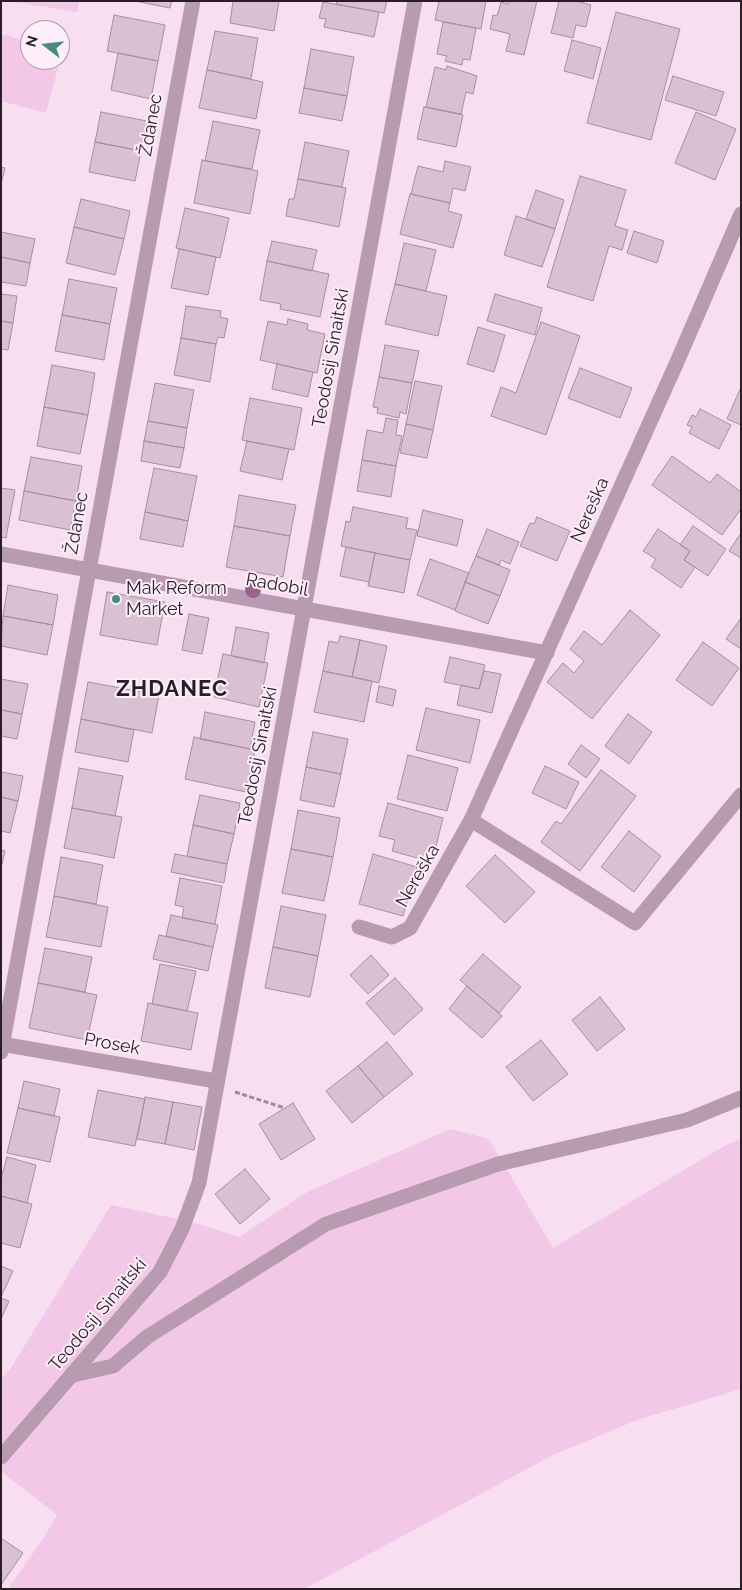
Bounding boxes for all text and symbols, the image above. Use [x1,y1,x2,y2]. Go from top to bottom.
north arrow [20,20,70,70]
text: N [22,34,41,48]
street label: Ždanec [135,92,167,158]
street label: Teodosij Sinaitski [308,287,354,429]
street label: Nereška [566,474,614,546]
street label: Ždanec [61,490,93,556]
street label: Radobil [244,569,310,601]
place label: Mak Reform Market [126,578,227,620]
marker: Mak Reform Market [110,593,122,605]
district label: ZHDANEC [115,676,229,702]
street label: Teodosij Sinaitski [234,685,282,827]
street label: Nereška [391,841,445,911]
street label: Prosek [82,1028,142,1060]
street label: Teodosij Sinaitski [45,1254,151,1376]

